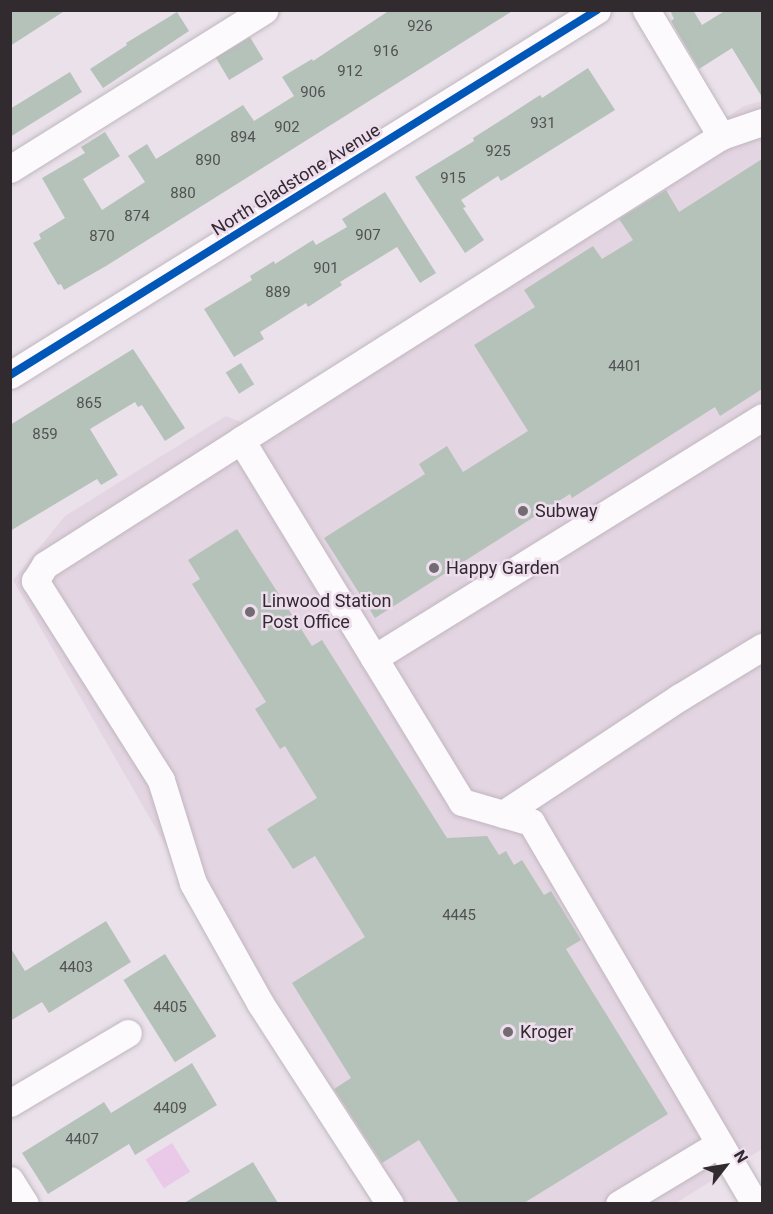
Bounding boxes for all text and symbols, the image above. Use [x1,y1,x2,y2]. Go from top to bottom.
house number: 926 [407,18,433,36]
house number: 916 [373,43,399,61]
house number: 912 [337,63,363,81]
house number: 906 [300,84,326,102]
house number: 931 [530,115,556,133]
street label: North Gladstone Avenue [208,119,384,241]
house number: 902 [274,119,300,137]
house number: 894 [230,129,256,147]
house number: 925 [485,143,511,161]
house number: 890 [195,152,221,170]
house number: 915 [440,170,466,188]
house number: 880 [170,185,196,203]
house number: 874 [124,208,150,226]
house number: 907 [355,227,381,245]
house number: 870 [89,228,115,246]
house number: 901 [313,260,339,278]
house number: 889 [265,284,291,302]
house number: 4401 [608,358,642,376]
house number: 865 [76,395,102,413]
house number: 859 [32,426,58,444]
place label: Subway [535,500,597,522]
marker: Subway [516,504,530,518]
place label: Happy Garden [446,557,559,579]
marker: Happy Garden [427,561,441,575]
place label: Linwood Station Post Office [262,591,392,634]
marker: Linwood Station Post Office [243,605,257,619]
house number: 4445 [442,907,476,925]
house number: 4403 [59,959,93,977]
house number: 4405 [153,999,187,1017]
place label: Kroger [520,1021,573,1043]
marker: Kroger [501,1025,515,1039]
house number: 4409 [153,1100,187,1118]
house number: 4407 [65,1131,99,1149]
north arrow [695,1136,755,1196]
text: N [730,1147,752,1166]

